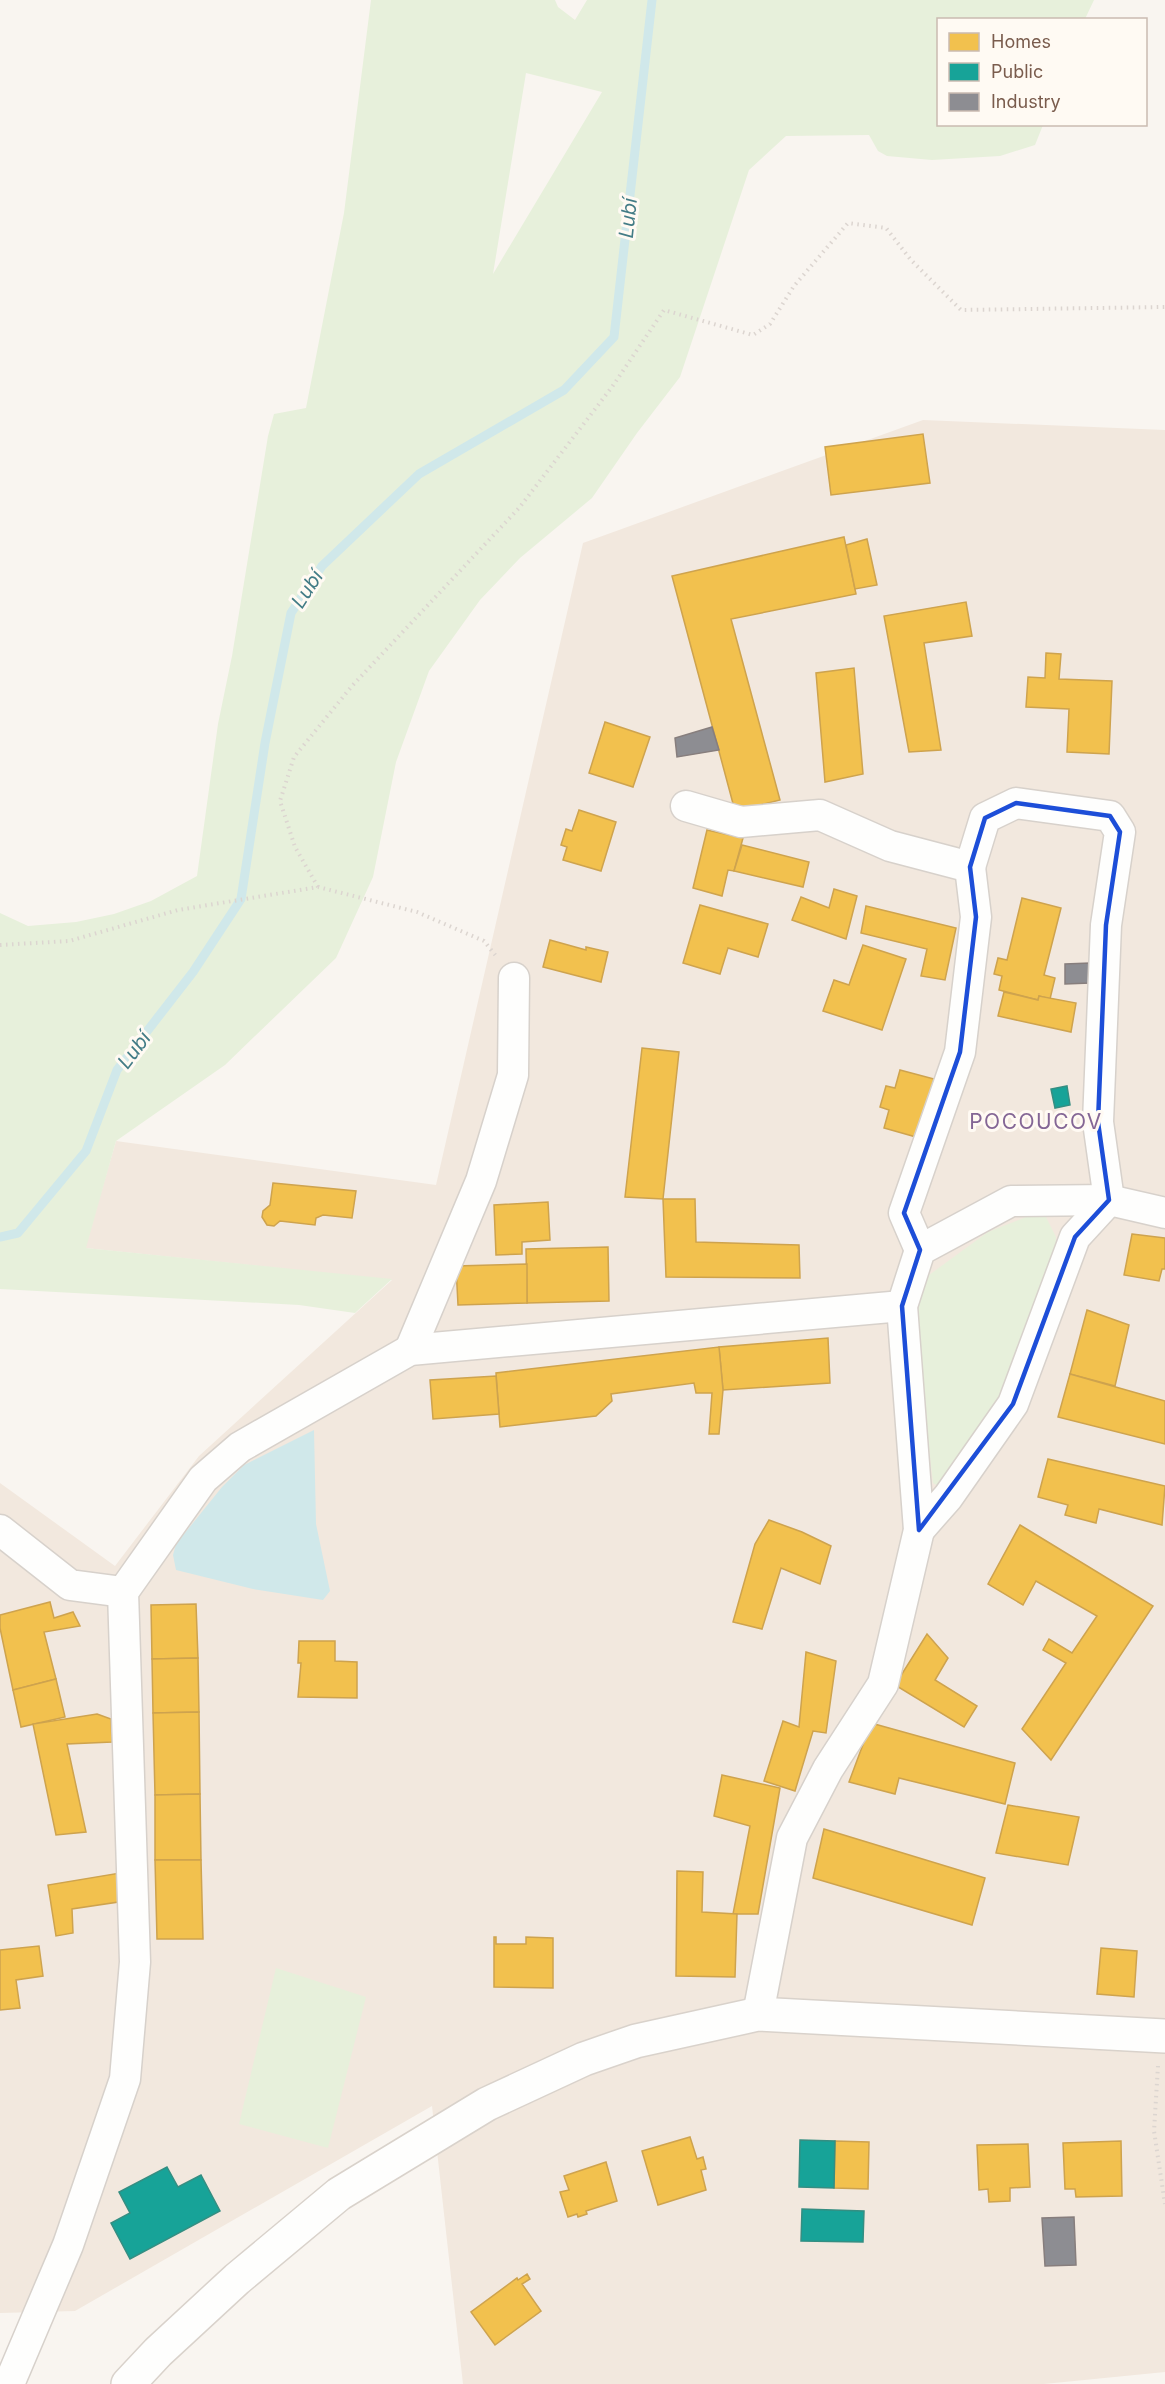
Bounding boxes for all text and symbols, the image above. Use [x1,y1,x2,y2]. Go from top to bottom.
legend [937,18,1147,126]
text: Homes [991,31,1051,52]
text: Public [991,61,1043,82]
text: Industry [991,91,1061,112]
water label: Lubí [614,195,642,239]
water label: Lubí [286,564,329,612]
water label: Lubí [112,1025,157,1073]
district label: POCOUCOV [969,1109,1103,1134]

